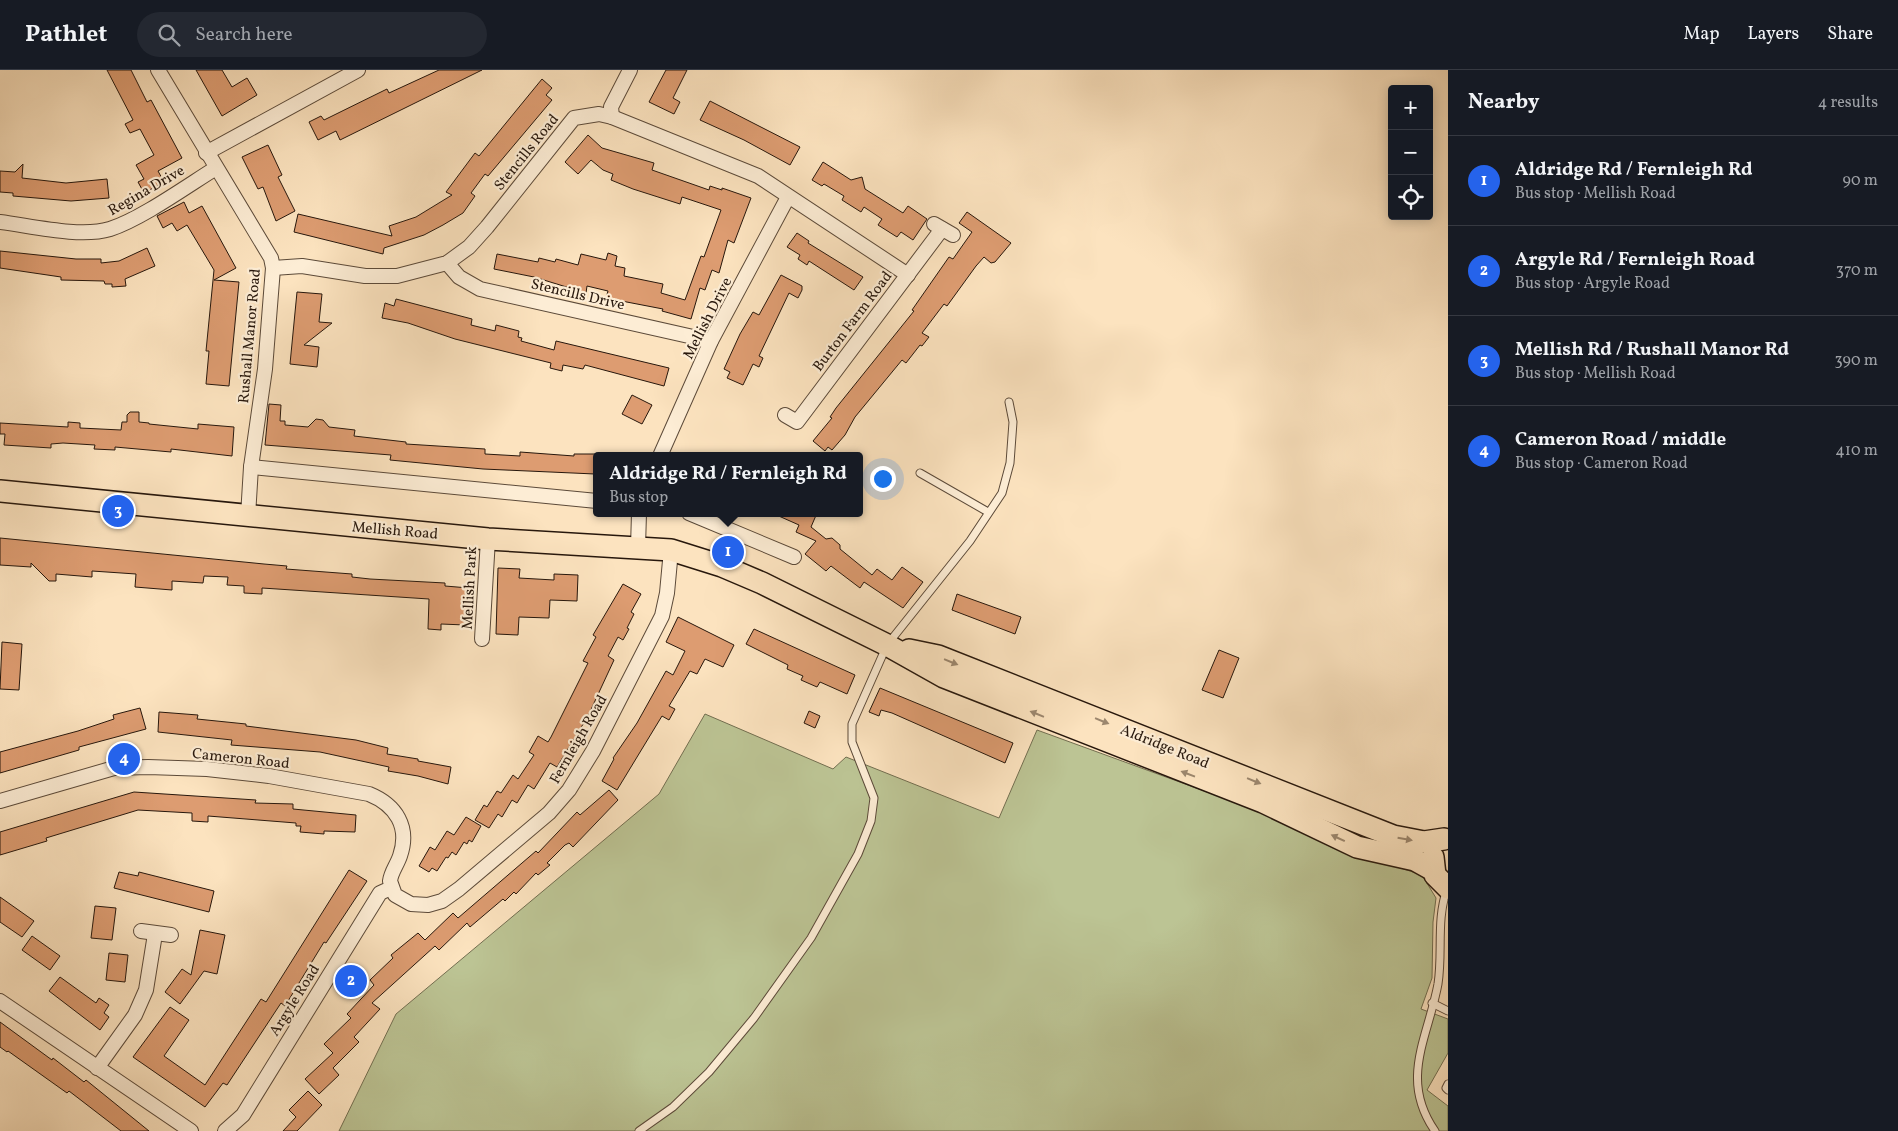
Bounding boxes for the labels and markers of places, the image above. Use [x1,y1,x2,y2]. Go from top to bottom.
pin: 3 [102,492,134,530]
pin: 1 [712,533,744,571]
pin: 4 [108,740,140,778]
pin: 2 [335,962,367,1000]

